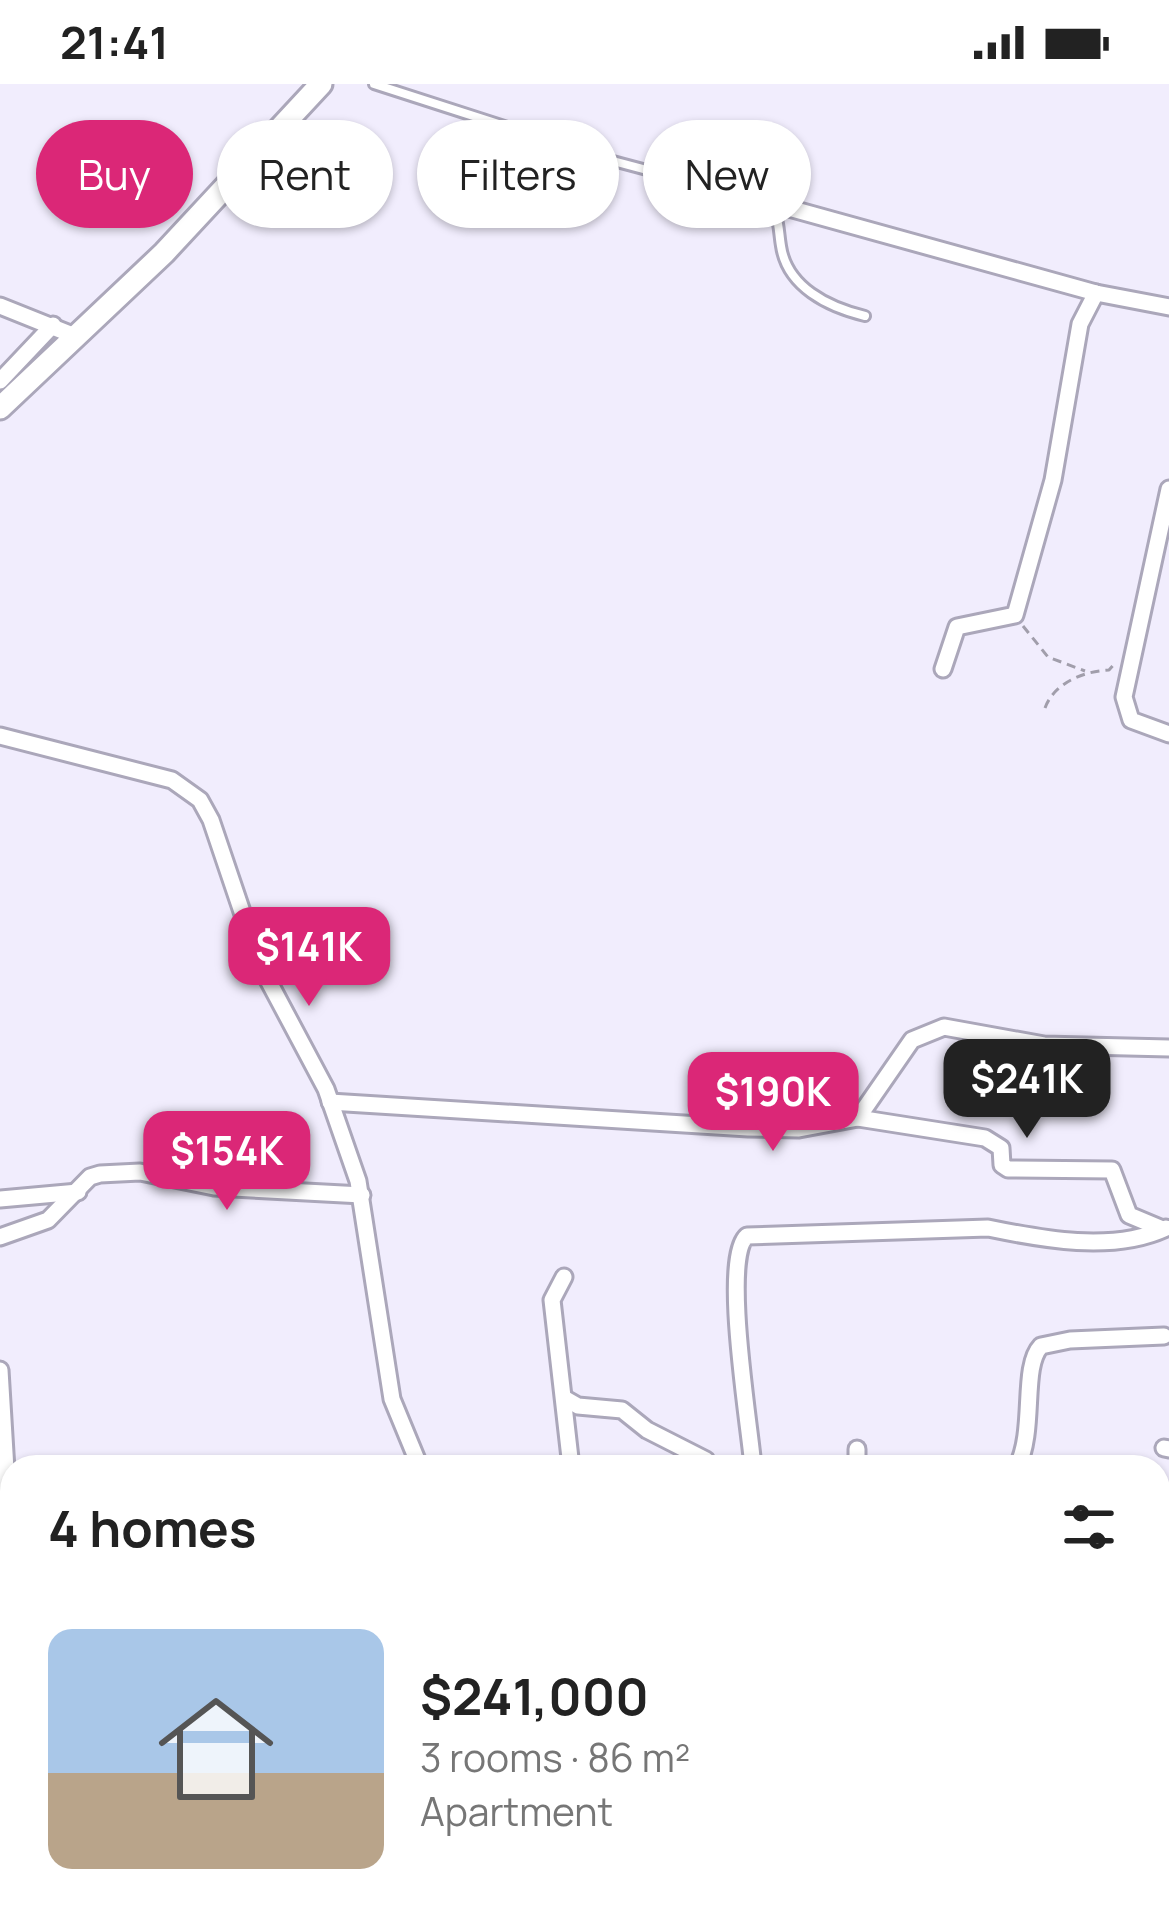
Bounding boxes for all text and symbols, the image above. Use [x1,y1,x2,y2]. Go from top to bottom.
text: 21:41 [60,11,169,73]
chip: Buy [36,120,193,228]
chip: Rent [217,120,393,228]
chip: Filters [417,120,619,228]
chip: New [643,120,811,228]
pin: $141K [225,907,393,1009]
text: $141K [255,919,363,973]
pin: $241K [943,1039,1111,1141]
text: $241K [971,1051,1083,1105]
pin: $190K [689,1052,857,1154]
text: $190K [715,1064,831,1118]
pin: $154K [143,1111,311,1213]
text: $154K [170,1123,284,1177]
text: 4 homes [48,1493,256,1562]
icon: filters [1056,1494,1122,1560]
text: $241,000 [420,1661,649,1730]
icon: home [144,1677,288,1821]
text: 3 rooms · 86 m² [420,1730,690,1784]
text: Apartment [420,1784,613,1838]

